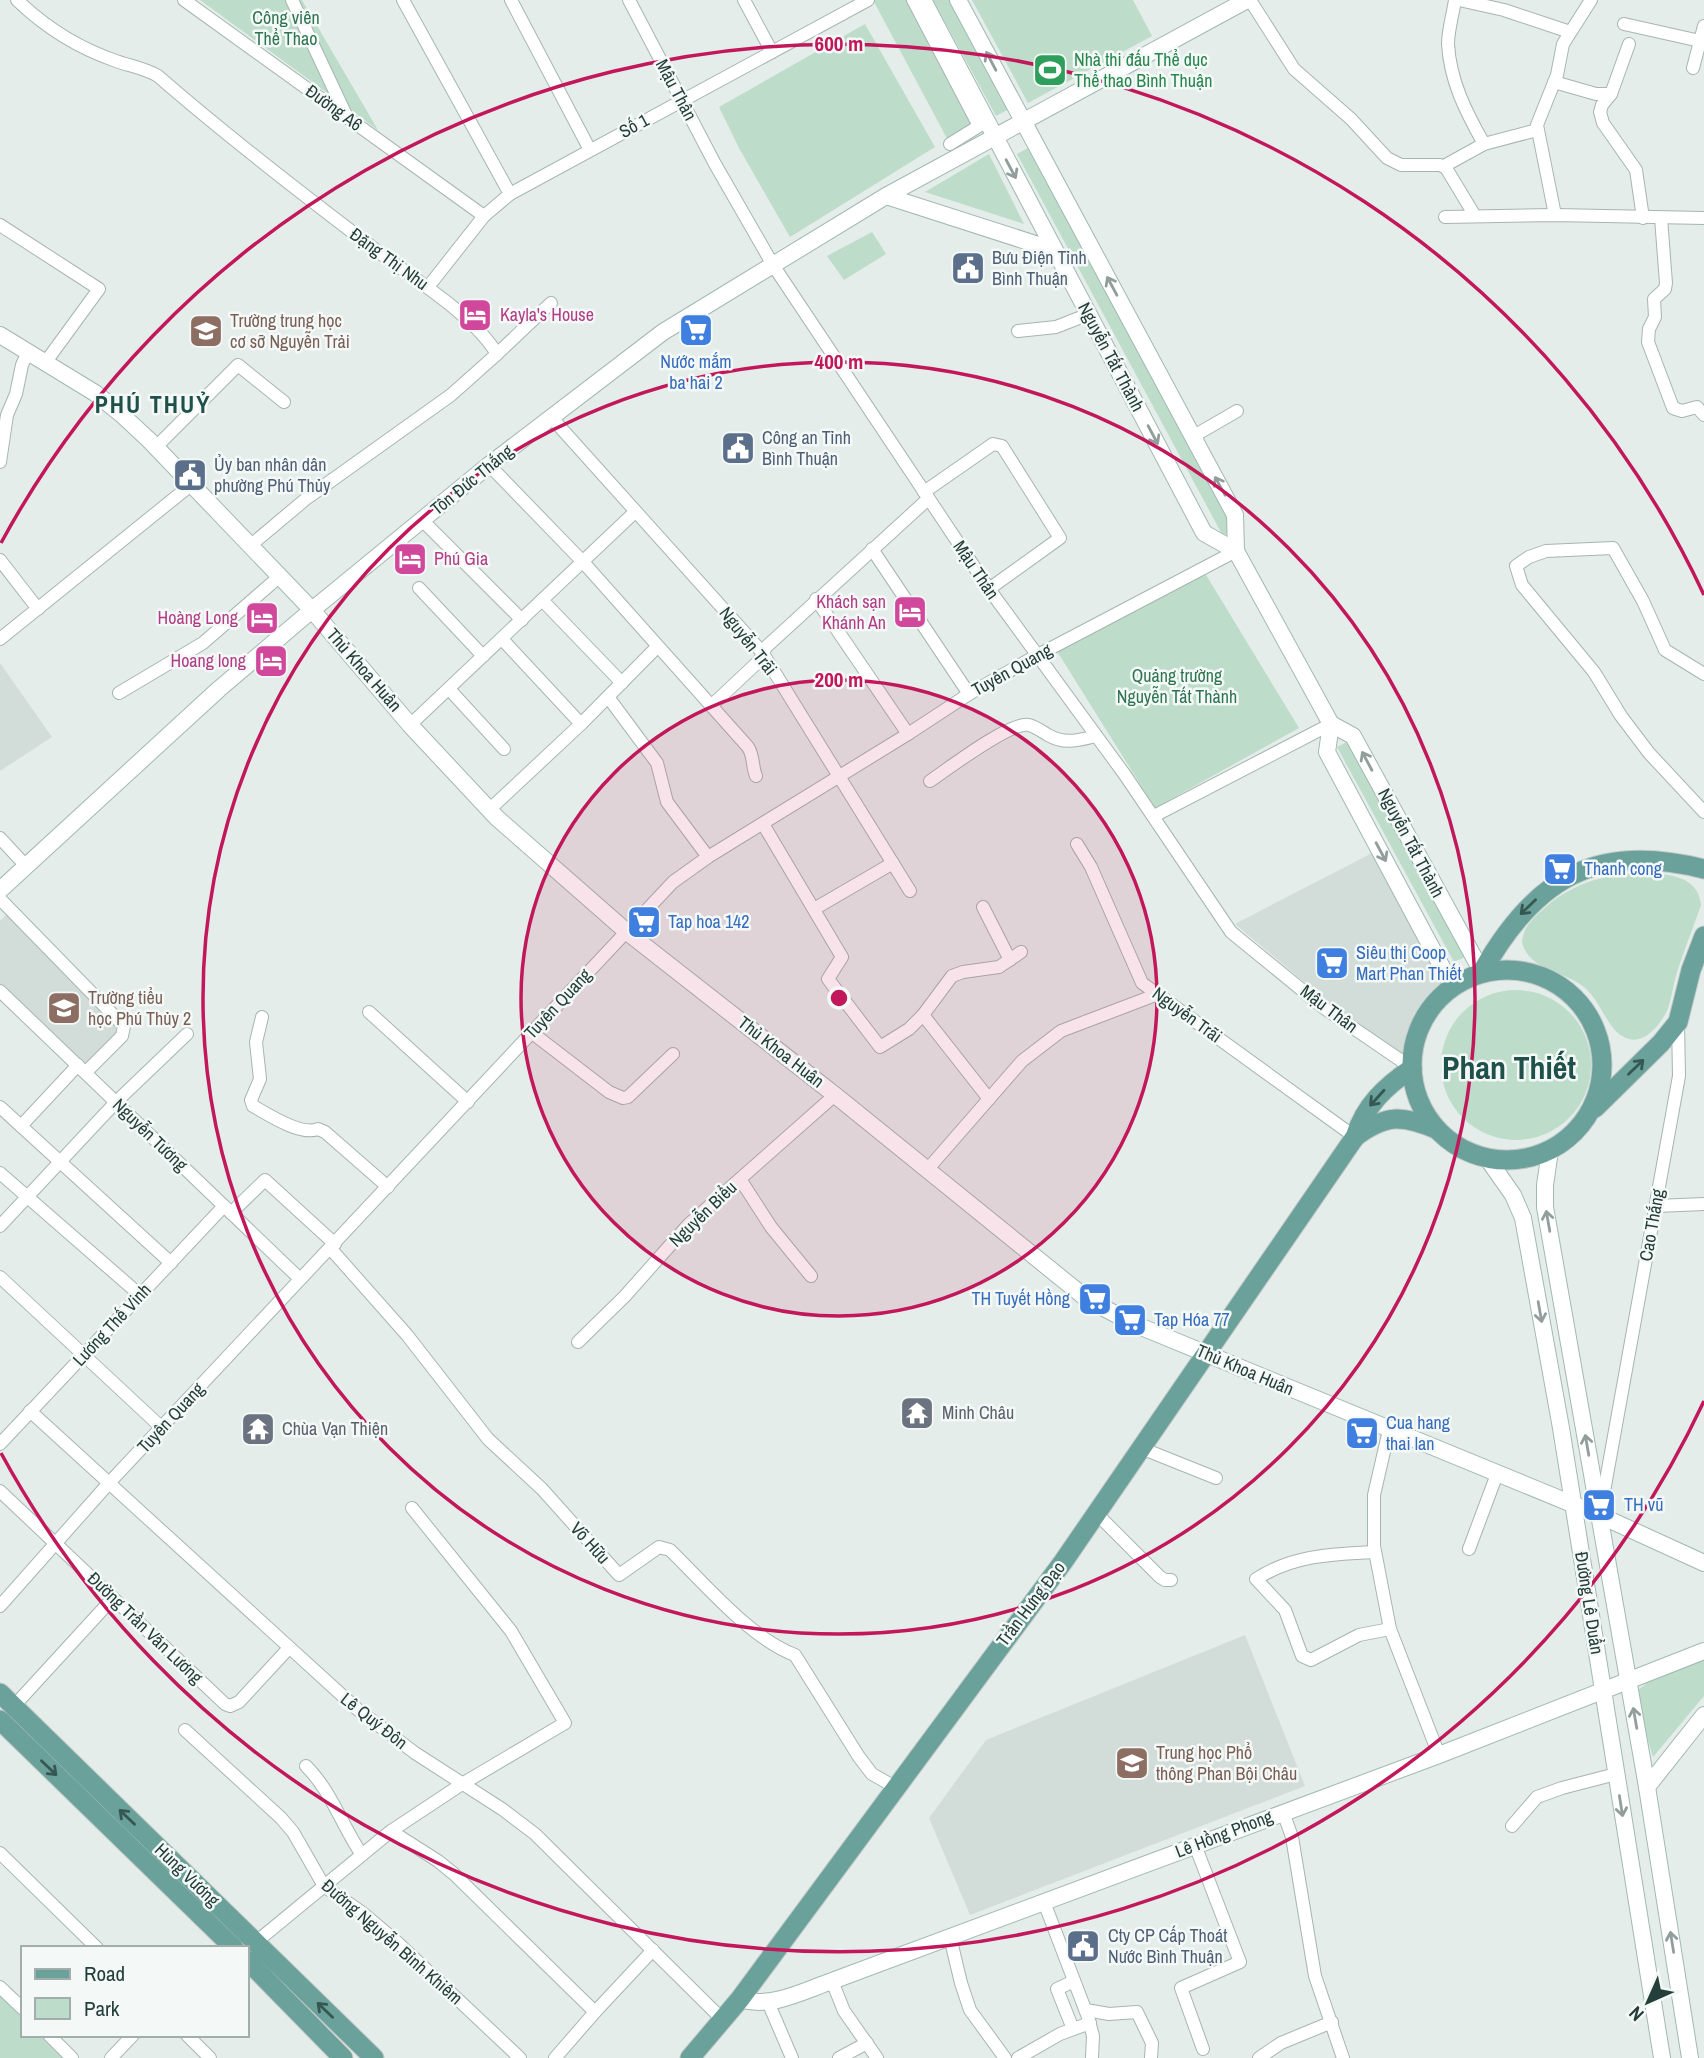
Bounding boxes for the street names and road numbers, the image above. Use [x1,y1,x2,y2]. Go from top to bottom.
street label: Mậu Thân [650,55,703,125]
street label: Đường A6 [301,78,368,137]
street label: Số 1 [614,107,654,144]
street label: Đặng Thị Nhu [345,222,434,296]
street label: Nguyễn Tất Thành [1072,298,1151,416]
street label: Tôn Đức Thắng [425,438,519,521]
street label: Mậu Thân [948,535,1005,604]
street label: Nguyễn Trãi [714,601,783,680]
street label: Thủ Khoa Huân [321,622,408,717]
street label: Tuyên Quang [967,637,1057,702]
street label: Nguyễn Tất Thành [1372,784,1451,902]
street label: Tuyên Quang [518,962,597,1044]
street label: Mậu Thân [1295,979,1363,1039]
street label: Nguyễn Trãi [1147,981,1227,1048]
street label: Thủ Khoa Huân [733,1010,830,1093]
street label: Nguyễn Tương [107,1093,194,1177]
street label: Nguyễn Biểu [663,1175,742,1252]
street label: Cao Thắng [1633,1186,1670,1263]
street label: Lương Thế Vinh [67,1278,156,1371]
street label: Thủ Khoa Huân [1193,1338,1298,1401]
street label: Tuyên Quang [131,1376,210,1458]
street label: Võ Hữu [565,1516,616,1569]
street label: Đường Lê Duẩn [1569,1550,1610,1656]
street label: Trần Hưng Đạo [990,1556,1071,1651]
street label: Đường Trần Văn Lương [82,1566,209,1690]
street label: Lê Quý Đôn [336,1687,413,1755]
street label: Lê Hồng Phong [1171,1803,1277,1864]
street label: Hùng Vương [149,1837,226,1912]
street label: Đường Nguyễn Bỉnh Khiêm [316,1873,468,2010]

